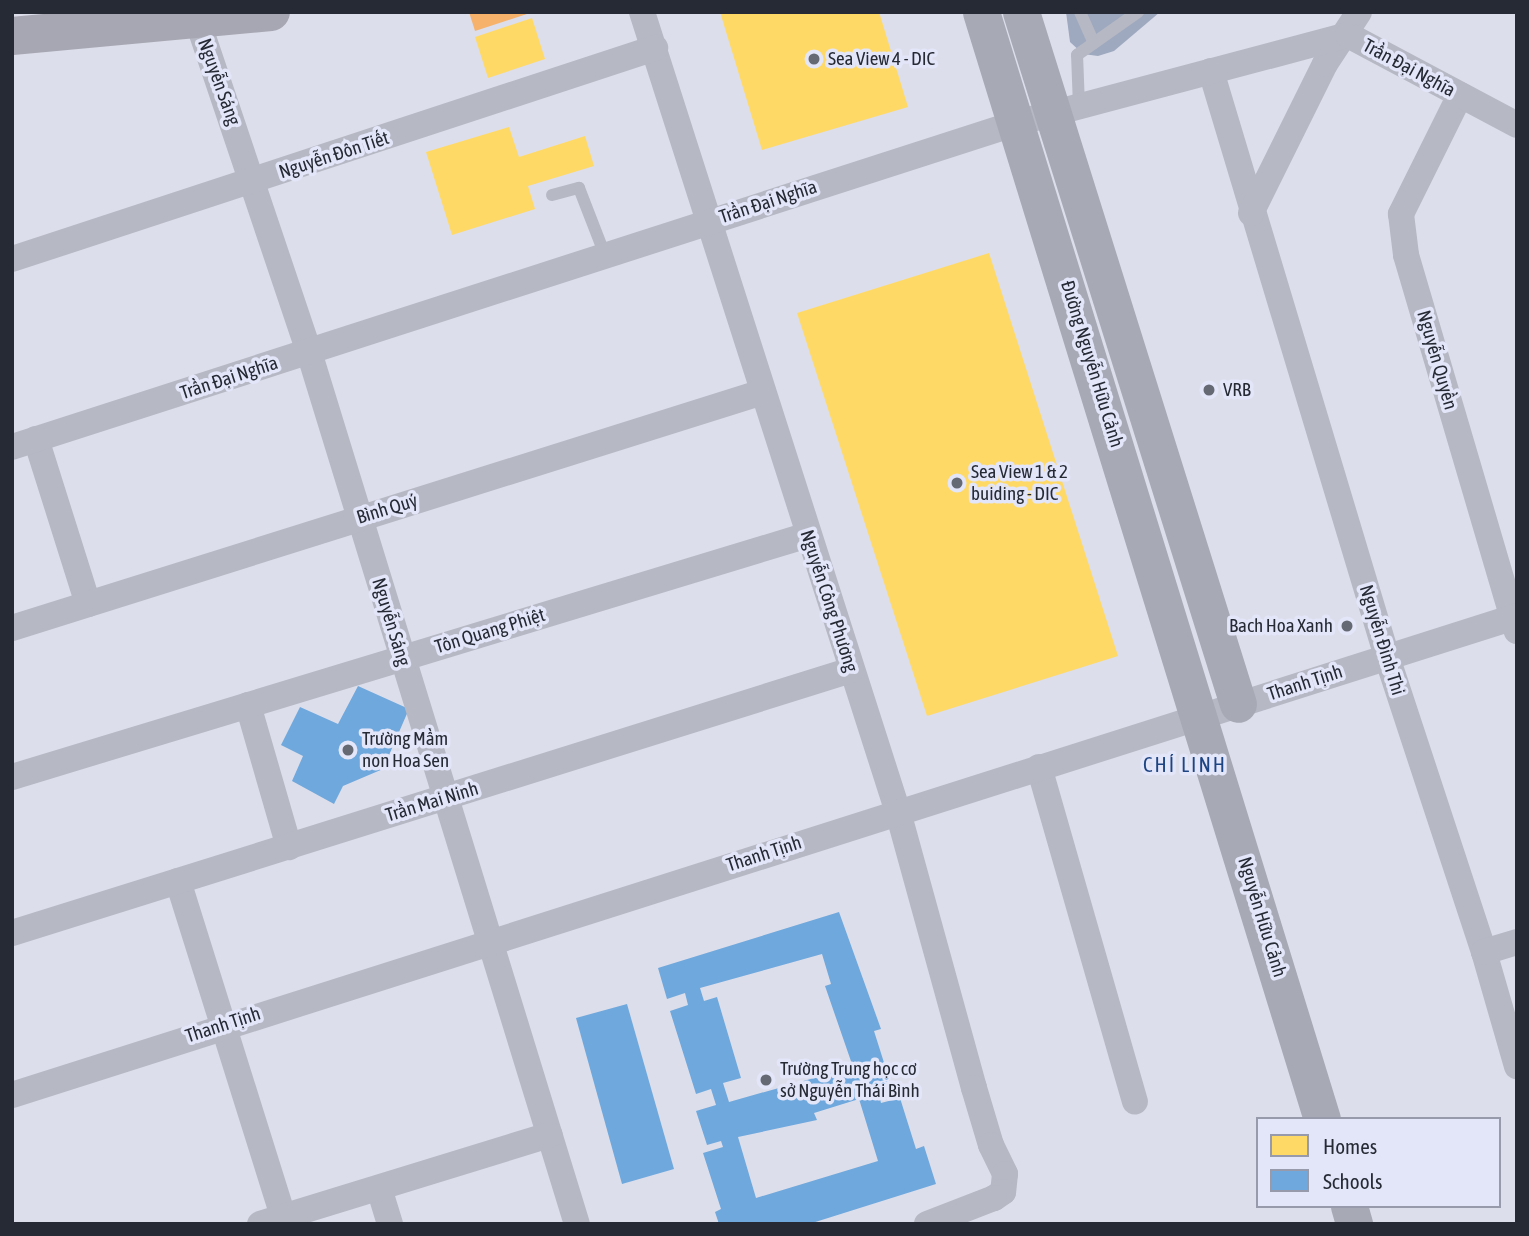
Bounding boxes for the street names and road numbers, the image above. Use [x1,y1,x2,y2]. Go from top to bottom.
street label: Trần Đại Nghĩa [1359,34,1459,102]
street label: Nguyễn Sáng [193,35,245,129]
street label: Nguyễn Đôn Tiết [276,126,392,184]
street label: Trần Đại Nghĩa [716,176,820,228]
street label: Đường Nguyễn Hữu Cảnh [1056,278,1128,450]
street label: Nguyễn Quyền [1412,308,1462,412]
street label: Trần Đại Nghĩa [177,352,281,404]
street label: Bình Quý [354,489,420,529]
street label: Nguyễn Công Phương [795,527,863,675]
street label: Nguyễn Sáng [367,575,415,669]
street label: Nguyễn Đình Thi [1354,582,1410,698]
street label: Tôn Quang Phiệt [432,603,548,659]
street label: Thanh Tịnh [1264,660,1346,706]
street label: Trần Mai Ninh [383,777,481,827]
street label: Thanh Tịnh [723,831,805,877]
street label: Nguyễn Hữu Cảnh [1233,854,1291,980]
street label: Thanh Tịnh [182,1002,264,1048]

